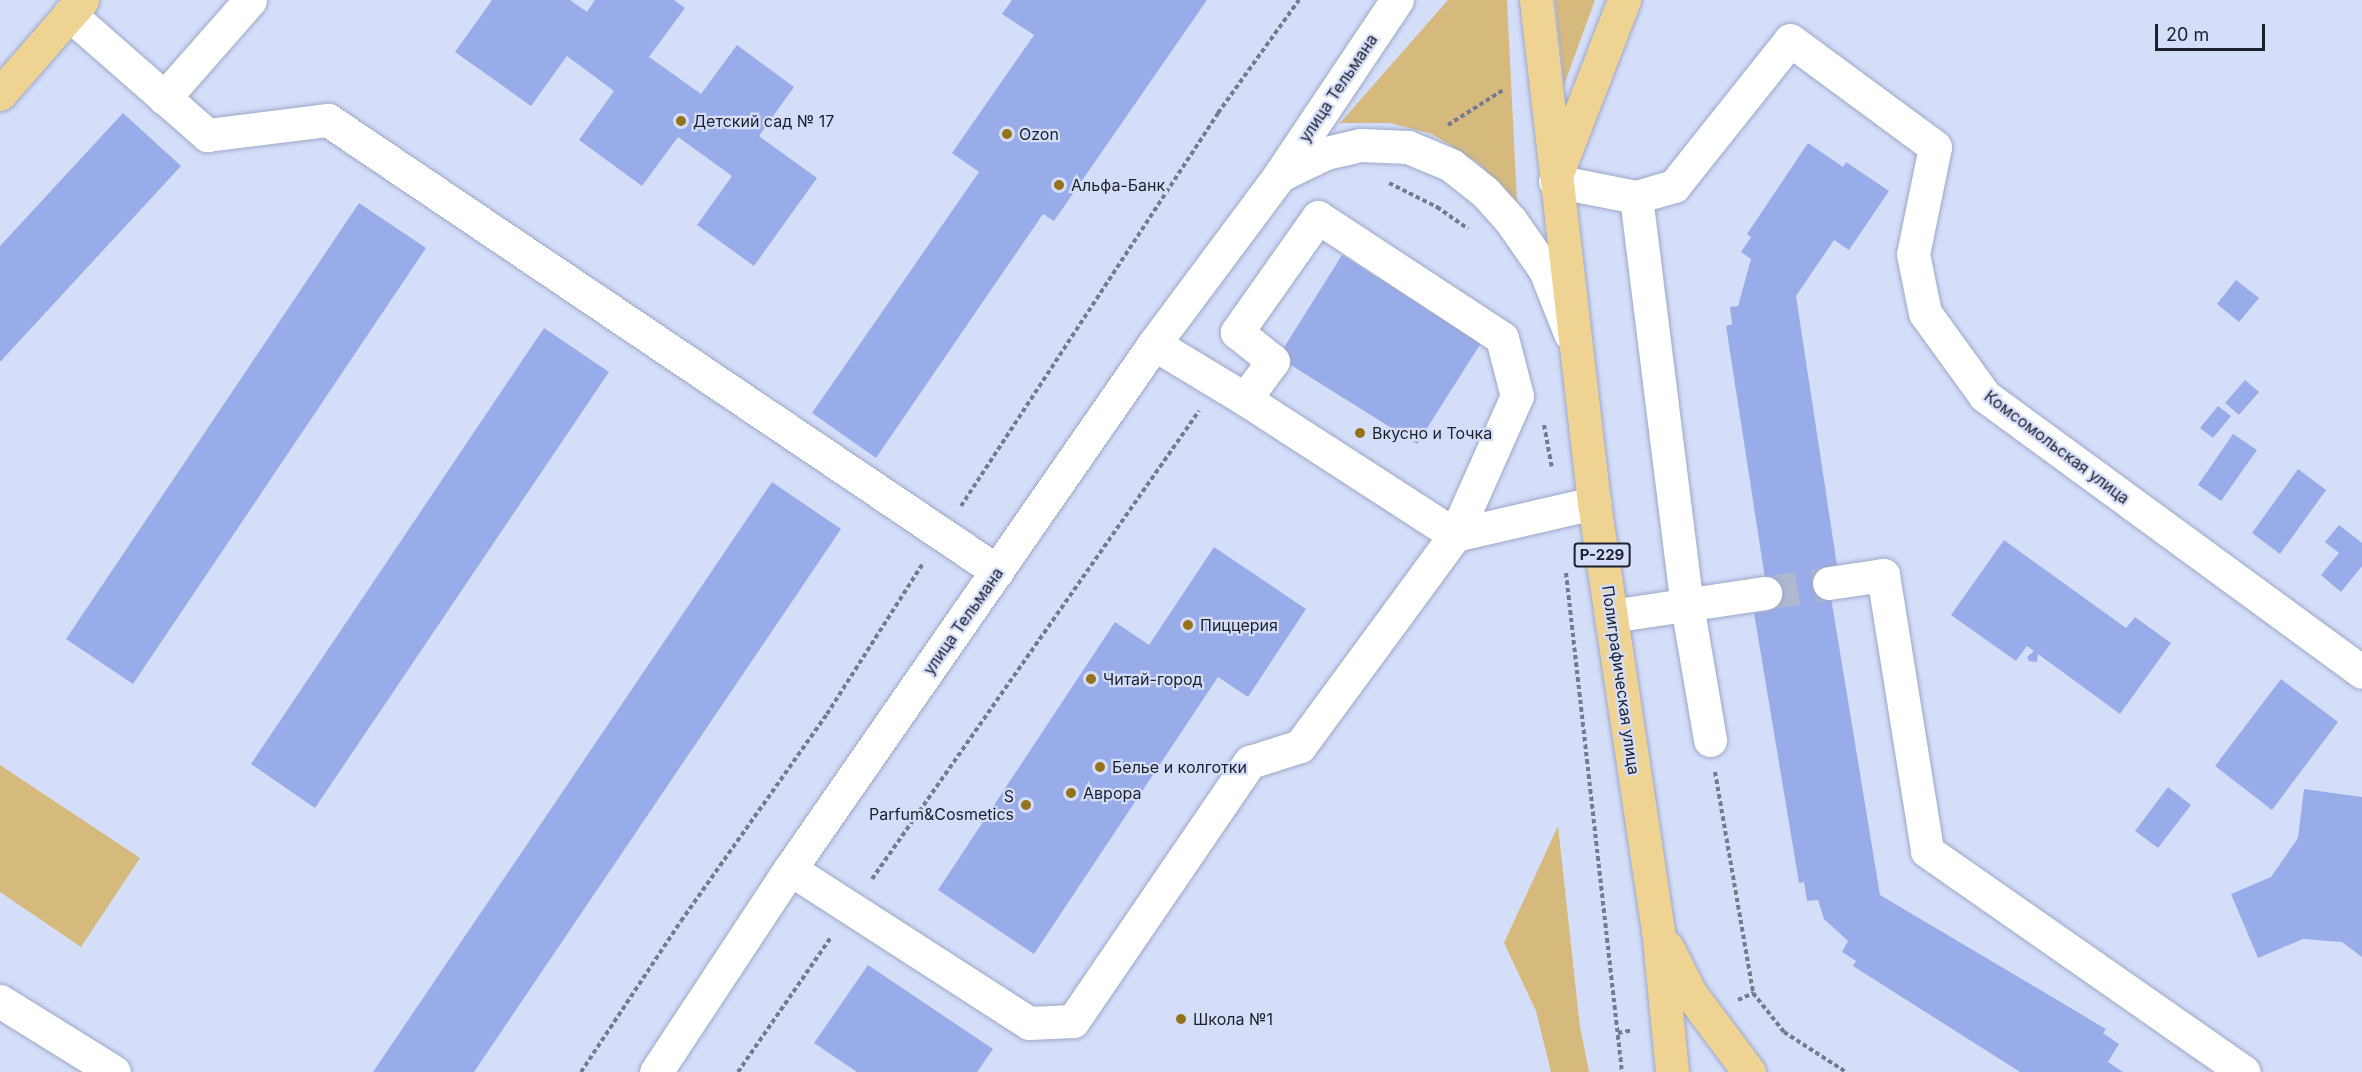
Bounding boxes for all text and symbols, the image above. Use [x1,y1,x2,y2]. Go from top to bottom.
scale bar [2158,12,2268,50]
text: 20 m [2166,24,2209,45]
street label: улица Тельмана [1295,30,1381,146]
place label: Детский сад № 17 [693,111,834,131]
marker: Детский сад № 17 [674,114,688,128]
place label: Ozon [1019,124,1059,144]
marker: Ozon [1000,127,1014,141]
place label: Альфа-Банк [1071,175,1165,195]
marker: Альфа-Банк [1052,178,1066,192]
street label: Комсомольская улица [1981,386,2133,508]
place label: Вкусно и Точка [1372,423,1492,443]
marker: Вкусно и Точка [1353,426,1367,440]
road number: Р-229 [1574,543,1630,567]
street label: улица Тельмана [919,564,1007,678]
street label: Полиграфическая улица [1598,584,1644,776]
place label: Пиццерия [1200,615,1278,635]
marker: Пиццерия [1181,618,1195,632]
place label: Читай-город [1103,669,1203,689]
marker: Читай-город [1084,672,1098,686]
place label: Белье и колготки [1112,757,1247,777]
marker: Белье и колготки [1093,760,1107,774]
place label: Аврора [1083,783,1141,803]
place label: S Parfum&Cosmetics [869,786,1014,824]
marker: Аврора [1064,786,1078,800]
marker: S Parfum&Cosmetics [1019,798,1033,812]
place label: Школа №1 [1193,1009,1273,1029]
marker: Школа №1 [1174,1012,1188,1026]

